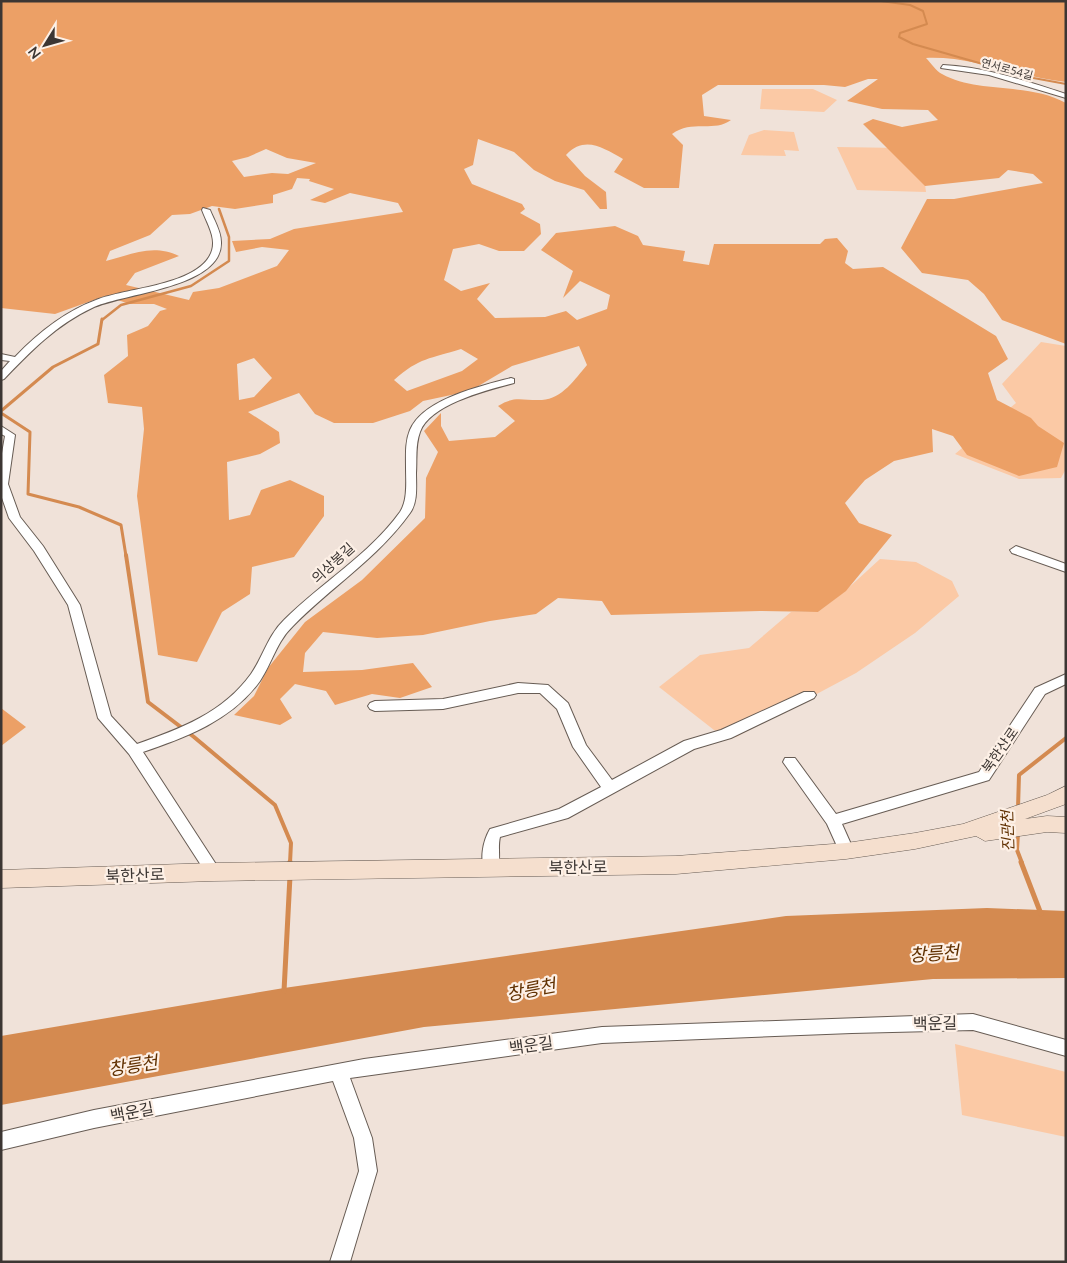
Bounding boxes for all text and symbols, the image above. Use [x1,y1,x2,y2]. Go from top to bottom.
north arrow [20,20,70,70]
text: N [24,44,44,63]
street label: 연서로54길 [980,55,1035,82]
street label: 의상봉길 [308,539,358,586]
street label: 북한산로 [978,724,1021,776]
water label: 진관천 [997,808,1017,852]
street label: 북한산로 [548,856,608,877]
street label: 북한산로 [105,864,165,885]
water label: 창릉천 [908,940,962,966]
water label: 창릉천 [504,973,560,1005]
street label: 백운길 [913,1013,957,1032]
street label: 백운길 [508,1032,554,1057]
water label: 창릉천 [107,1050,162,1080]
street label: 백운길 [108,1098,155,1125]

